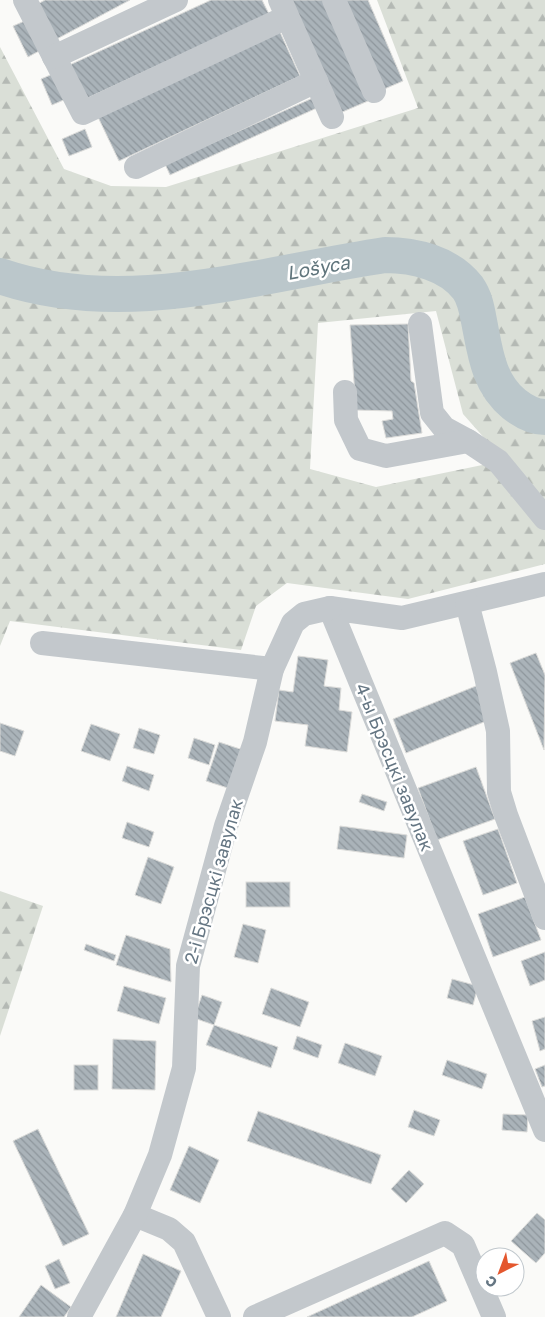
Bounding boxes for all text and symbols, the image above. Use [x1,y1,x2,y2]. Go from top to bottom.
water label: Lošyca [285,250,352,284]
street label: 4-ы Брэсцкі завулак [351,680,439,854]
street label: 2-і Брэсцкі завулак [179,796,247,966]
north arrow [475,1247,525,1297]
text: С [482,1272,500,1292]

